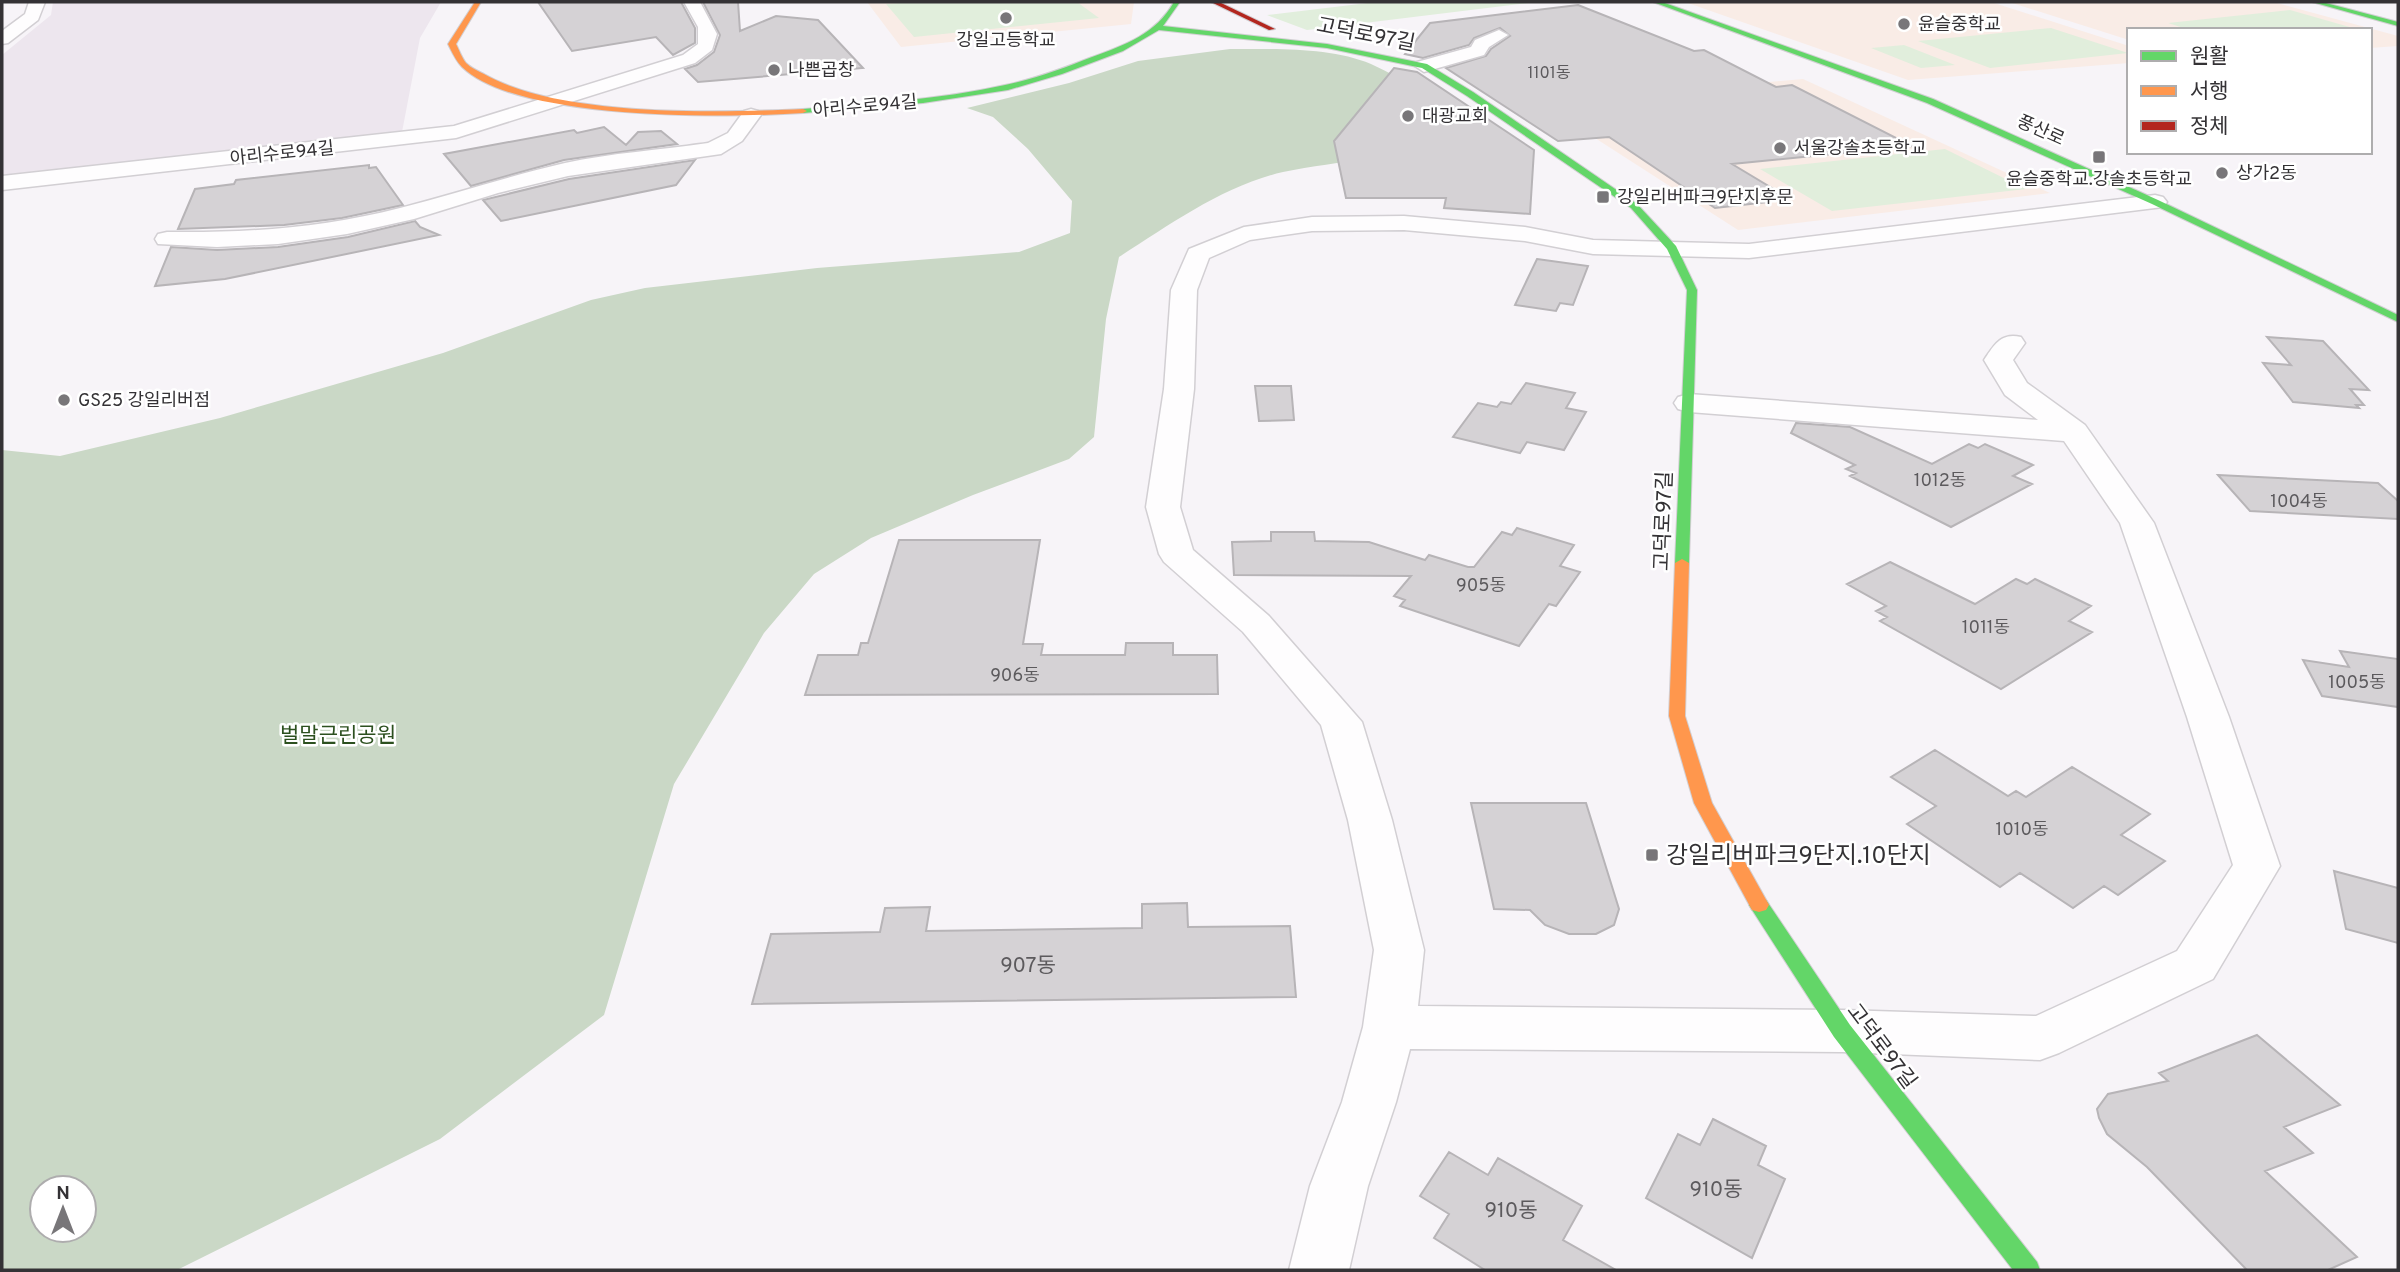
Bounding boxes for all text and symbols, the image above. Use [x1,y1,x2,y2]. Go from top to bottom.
marker: 강일고등학교 [998,10,1014,26]
street label: 고덕로97길 [1314,13,1417,58]
place label: 윤슬중학교 [1918,14,2001,37]
marker: 윤슬중학교 [1896,16,1912,32]
legend [2127,28,2372,154]
place label: 강일고등학교 [956,30,1056,53]
text: 원활 [2190,44,2229,71]
place label: 나쁜곱창 [788,60,854,83]
marker: 나쁜곱창 [766,62,782,78]
house number: 1101동 [1528,64,1571,84]
text: 서행 [2190,79,2229,106]
street label: 아리수로94길 [812,91,918,124]
place label: 대광교회 [1422,106,1488,129]
marker: 대광교회 [1400,108,1416,124]
street label: 풍산로 [2013,111,2068,152]
text: 정체 [2190,114,2229,141]
street label: 아리수로94길 [229,138,335,171]
place label: 서울강솔초등학교 [1794,138,1926,161]
marker: 서울강솔초등학교 [1772,140,1788,156]
marker: 윤슬중학교.강솔초등학교 [2091,149,2107,165]
place label: 상가2동 [2236,163,2297,186]
marker: 상가2동 [2214,165,2230,181]
place label: 윤슬중학교.강솔초등학교 [2006,169,2192,192]
place label: 강일리버파크9단지후문 [1617,187,1793,210]
marker: 강일리버파크9단지후문 [1595,189,1611,205]
place label: GS25 강일리버점 [78,390,210,413]
marker: GS25 강일리버점 [56,392,72,408]
house number: 1012동 [1914,470,1966,493]
street label: 고덕로97길 [1649,471,1680,572]
house number: 1004동 [2270,491,2328,514]
house number: 905동 [1456,575,1506,598]
house number: 1011동 [1962,617,2010,640]
house number: 906동 [990,665,1040,688]
house number: 1005동 [2328,672,2386,695]
park label: 벌말근린공원 [280,723,396,750]
house number: 1010동 [1995,819,2049,842]
place label: 강일리버파크9단지.10단지 [1666,842,1931,872]
marker: 강일리버파크9단지.10단지 [1644,847,1660,863]
house number: 907동 [1000,953,1056,980]
street label: 고덕로97길 [1840,999,1922,1095]
north arrow [28,1174,98,1244]
house number: 910동 [1689,1177,1743,1204]
text: N [56,1182,70,1206]
house number: 910동 [1484,1198,1538,1225]

